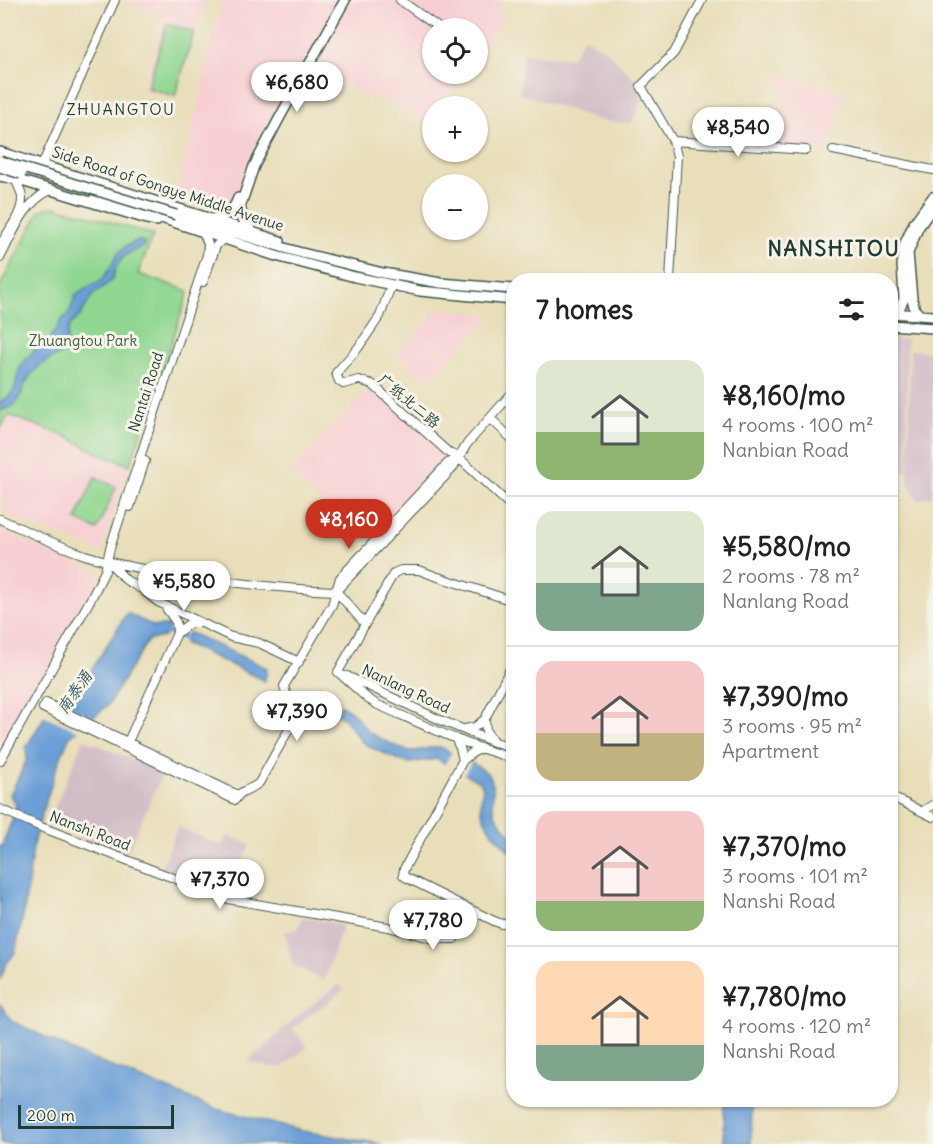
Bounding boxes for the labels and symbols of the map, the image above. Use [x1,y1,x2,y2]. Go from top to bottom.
pin: ¥6,680 [248,62,346,113]
district label: ZHUANGTOU [66,99,176,119]
pin: ¥8,540 [689,107,787,158]
street label: Side Road of Gongye Middle Avenue [50,142,286,235]
district label: NANSHITOU [768,235,900,262]
park label: Zhuangtou Park [29,331,137,350]
street label: Nantai Road [124,349,167,434]
street label: 广纸北二路 [374,369,444,432]
pin: ¥8,160 [300,499,398,550]
pin: ¥5,580 [135,561,233,612]
street label: Nanlang Road [359,660,454,717]
water label: 南泰涌 [52,666,97,717]
pin: ¥7,390 [248,691,346,742]
street label: Nanshi Road [47,806,133,855]
pin: ¥7,370 [171,859,269,910]
pin: ¥7,780 [384,900,482,951]
scale bar [18,1102,174,1130]

